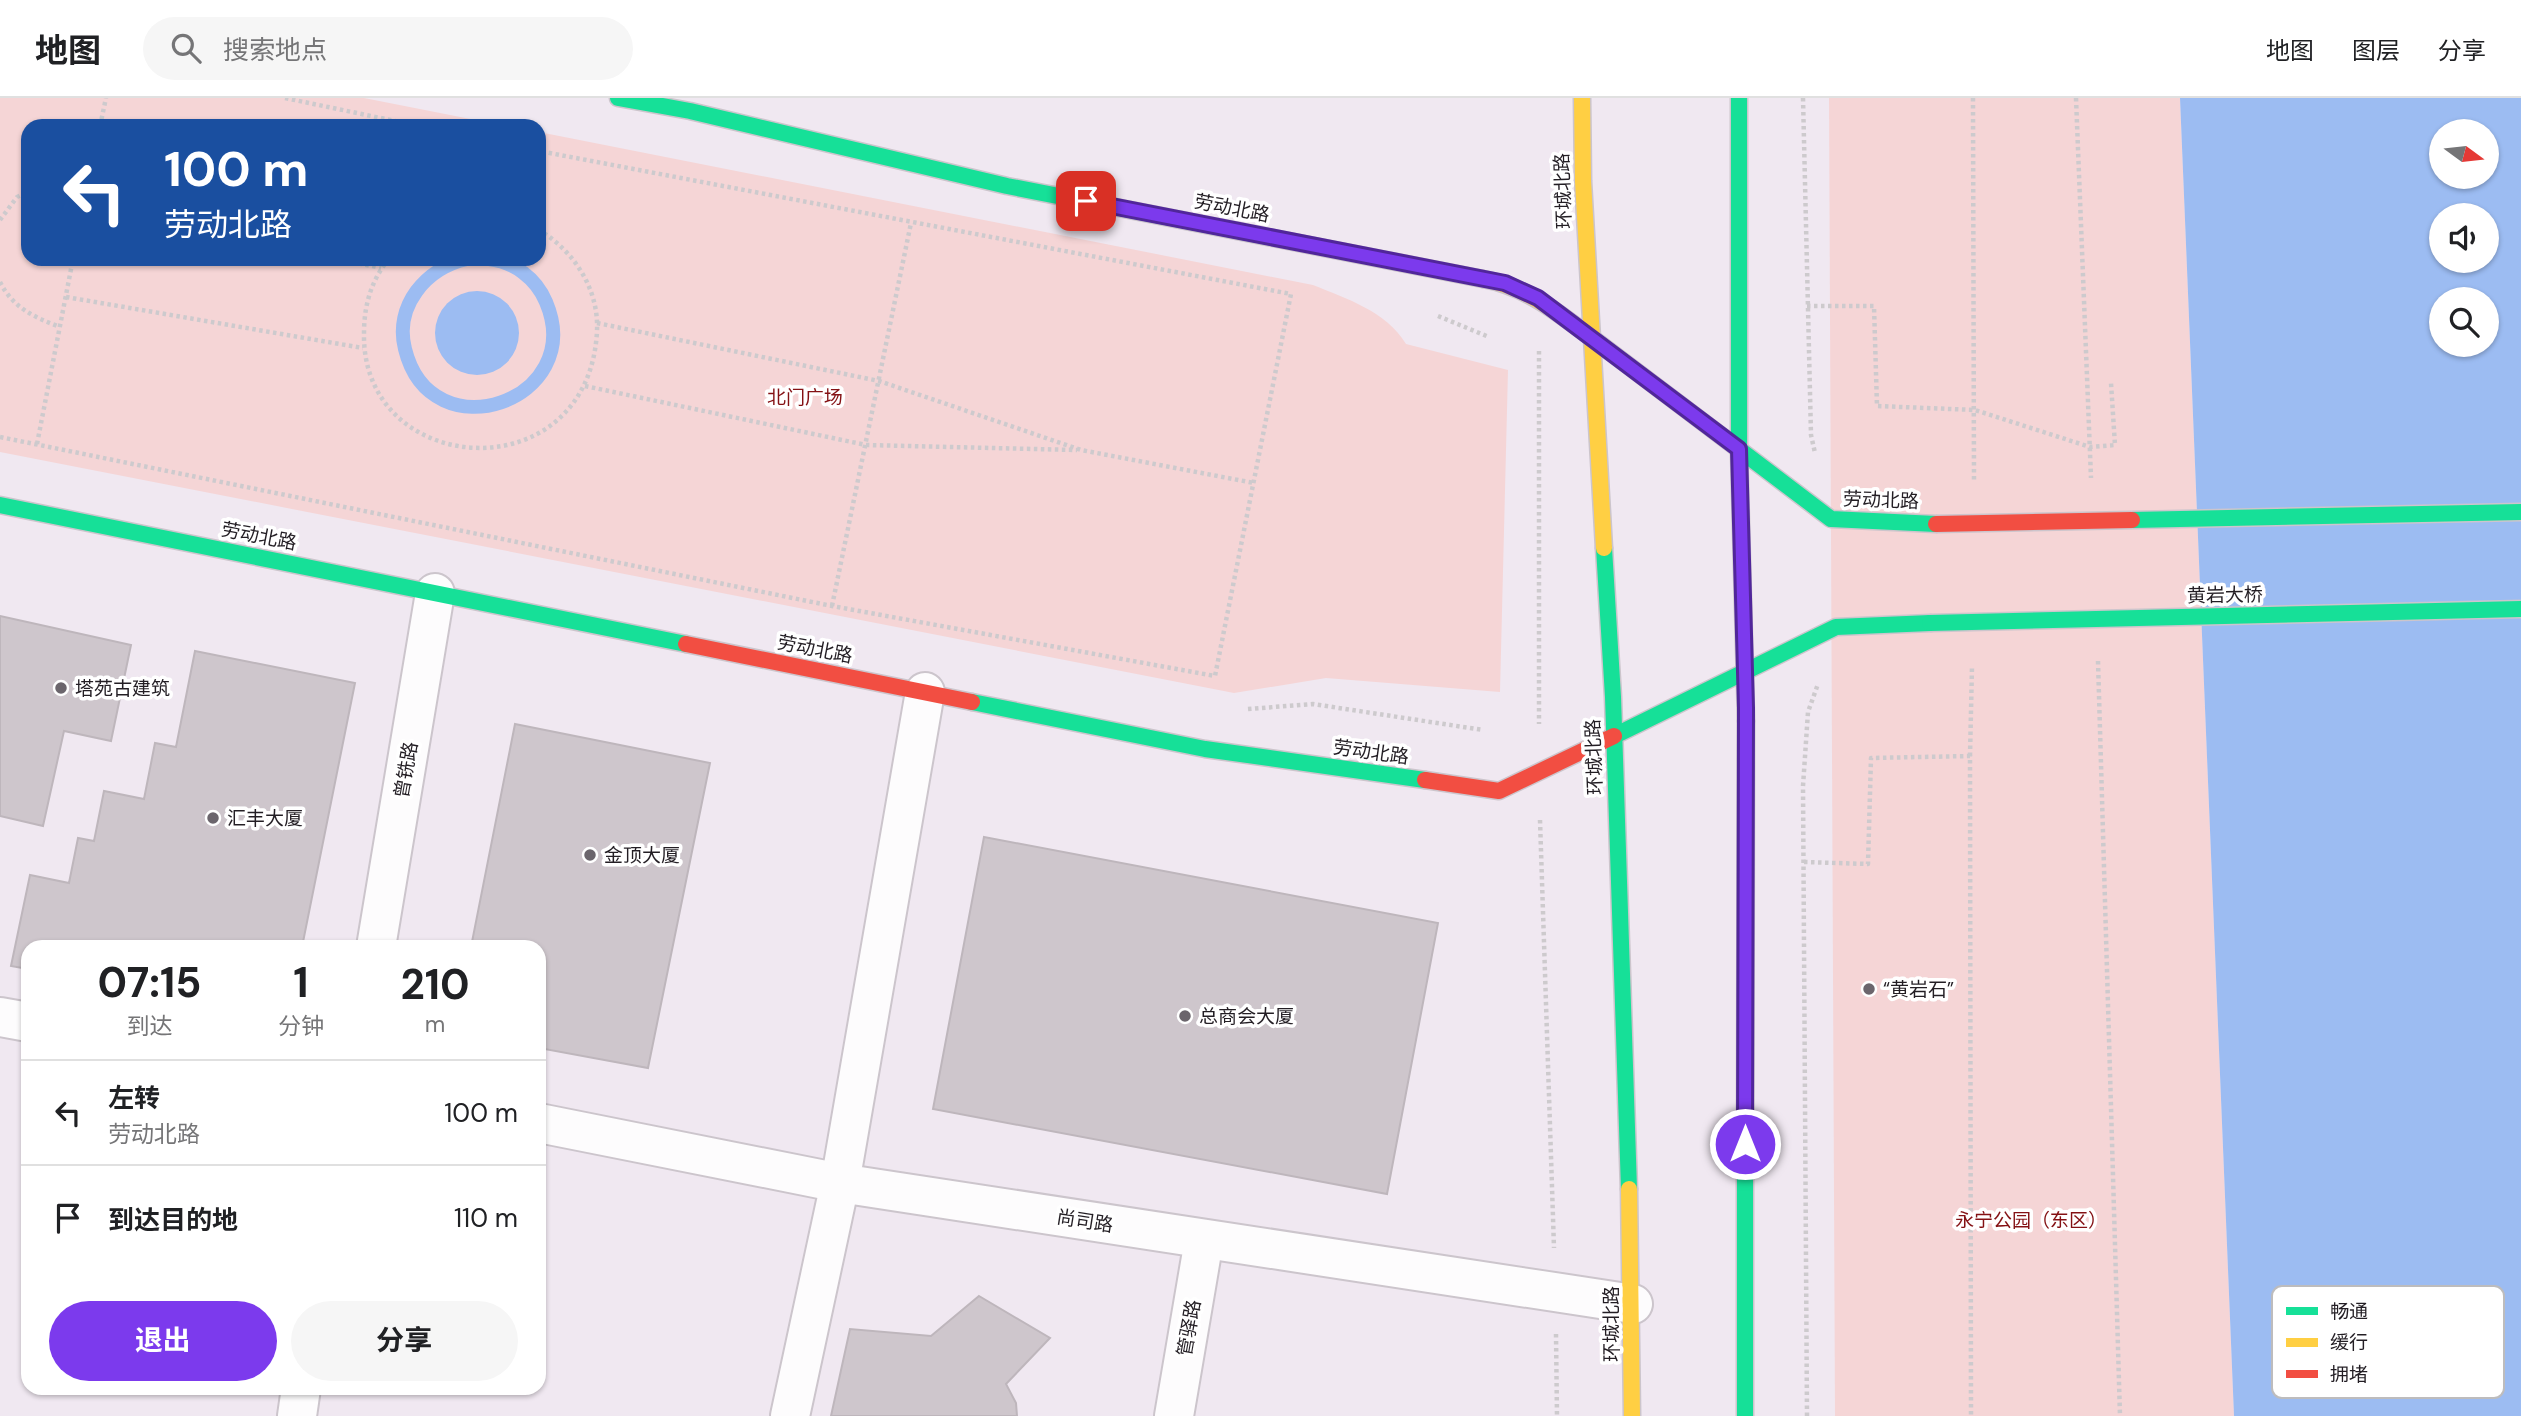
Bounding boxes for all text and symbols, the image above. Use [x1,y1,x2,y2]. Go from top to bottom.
search box [143,17,633,80]
text: 地图 [35,29,101,72]
icon: search [167,29,205,67]
text: 搜索地点 [223,33,327,67]
text: 地图 [2266,35,2314,66]
text: 图层 [2352,35,2400,66]
text: 分享 [2438,35,2486,66]
north arrow [2429,119,2499,189]
map controls [2429,119,2499,357]
text: 100 m [164,137,308,201]
icon: left [49,147,140,238]
street label: 环城北路 [1549,153,1577,229]
pin [1056,171,1116,231]
icon: arrive [1067,182,1105,220]
street label: 劳动北路 [1192,188,1272,228]
button: sound [2429,203,2499,273]
text: 劳动北路 [164,204,292,246]
button: search [2429,287,2499,357]
park label: 北门广场 [767,385,843,410]
street label: 劳动北路 [1843,486,1919,514]
street label: 劳动北路 [219,516,299,556]
street label: 黄岩大桥 [2187,582,2263,608]
street label: 劳动北路 [775,629,855,669]
place label: 塔苑古建筑 [75,676,170,701]
marker: 塔苑古建筑 [53,680,69,696]
street label: 环城北路 [1580,719,1608,795]
street label: 劳动北路 [1332,734,1410,770]
street label: 曾铣路 [389,740,423,800]
place label: 汇丰大厦 [227,806,303,831]
marker: 汇丰大厦 [205,810,221,826]
place label: 金顶大厦 [604,843,680,868]
marker: 金顶大厦 [582,847,598,863]
text: 07:15 [97,955,201,1010]
text: 1 [293,955,309,1010]
text: 210 [400,957,470,1012]
place label: “黄岩石” [1883,977,1954,1002]
marker: “黄岩石” [1861,981,1877,997]
place label: 总商会大厦 [1199,1004,1294,1029]
marker: 总商会大厦 [1177,1008,1193,1024]
text: m [425,1009,445,1039]
text: 到达 [126,1011,172,1041]
text: 分钟 [278,1011,324,1041]
text: 左转 [108,1081,160,1115]
icon: left [49,1094,87,1132]
text: 100 m [444,1096,518,1130]
position arrow [1708,1107,1782,1181]
text: 劳动北路 [108,1119,200,1149]
icon: arrive [49,1199,87,1237]
text: 110 m [454,1201,518,1235]
text: 到达目的地 [108,1203,238,1237]
street label: 尚司路 [1055,1204,1115,1238]
park label: 永宁公园（东区） [1955,1208,2107,1233]
street label: 环城北路 [1599,1286,1624,1362]
legend [2272,1286,2504,1398]
street label: 管驿路 [1172,1298,1206,1358]
text: 畅通 [2330,1299,2368,1324]
button: 退出 [49,1301,277,1381]
button: 分享 [291,1301,518,1381]
text: 缓行 [2330,1330,2368,1355]
text: 拥堵 [2330,1362,2368,1387]

